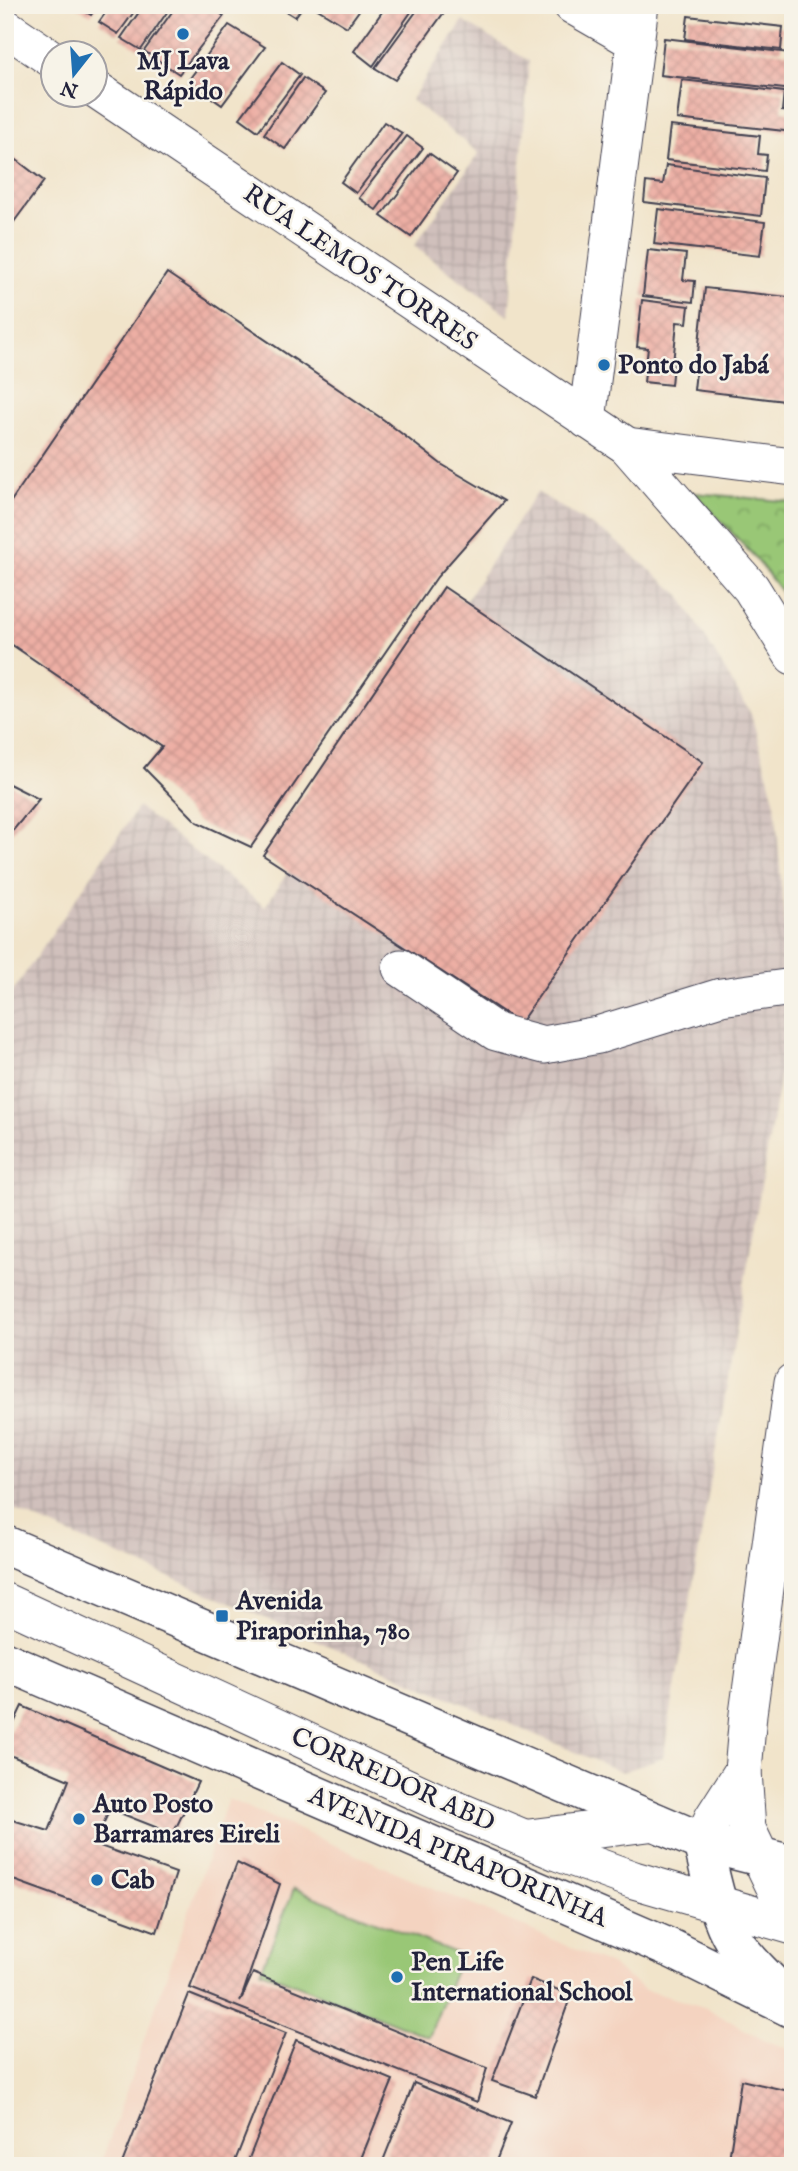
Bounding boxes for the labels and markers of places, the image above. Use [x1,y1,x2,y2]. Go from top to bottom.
marker: MJ Lava Rápido [175,26,191,42]
place label: MJ Lava Rápido [137,45,230,108]
place label: Ponto do Jabá [618,349,769,382]
marker: Ponto do Jabá [596,357,612,373]
place label: Avenida Piraporinha, 780 [235,1585,410,1648]
marker: Avenida Piraporinha, 780 [214,1608,230,1624]
place label: Auto Posto Barramares Eireli [92,1788,280,1851]
marker: Auto Posto Barramares Eireli [71,1811,87,1827]
place label: Cab [111,1864,155,1897]
marker: Cab [89,1872,105,1888]
place label: Pen Life International School [411,1946,633,2009]
marker: Pen Life International School [389,1969,405,1985]

